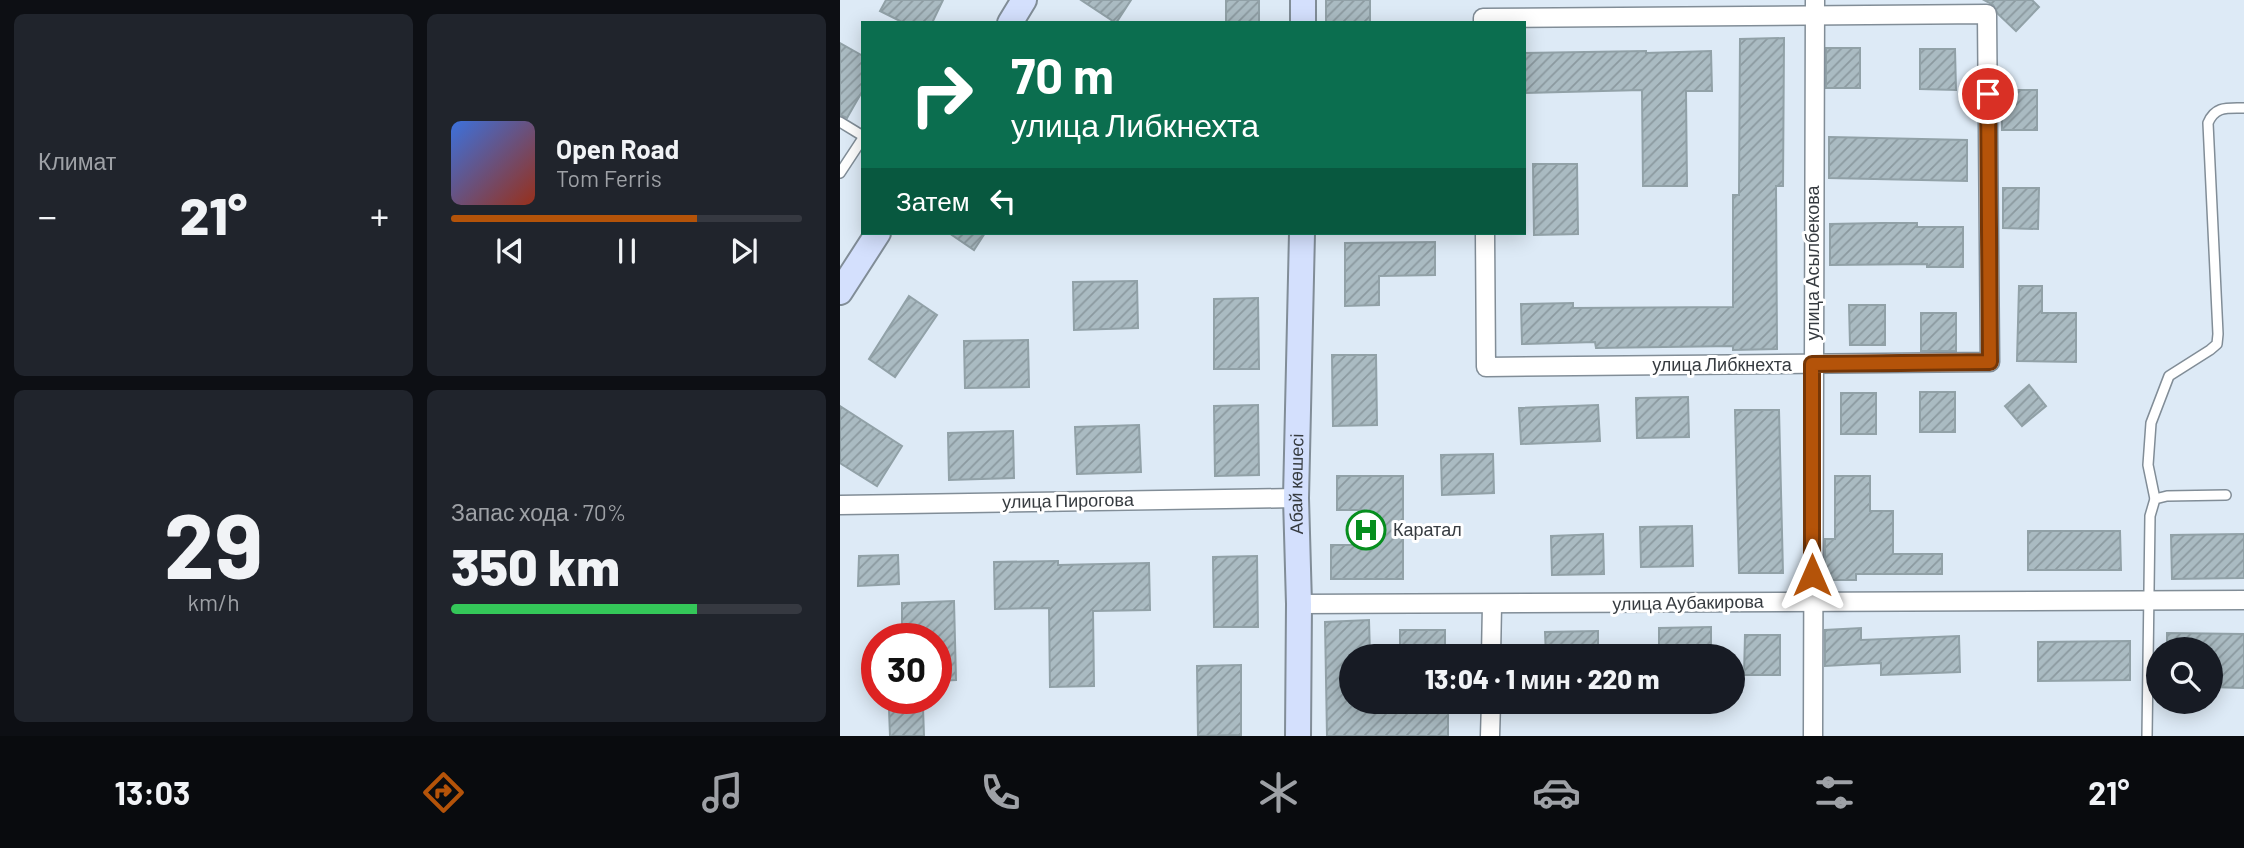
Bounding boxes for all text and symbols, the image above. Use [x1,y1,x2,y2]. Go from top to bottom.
text: 70 m [1011,45,1114,104]
icon: right [896,49,987,140]
pin [1958,64,2018,124]
icon: arrive [1969,75,2007,113]
text: улица Либкнехта [1011,105,1259,143]
text: Open Road [556,133,679,164]
text: Климат [38,147,116,175]
text: Tom Ferris [556,164,662,192]
icon: left [984,182,1022,220]
text: 21° [180,183,247,245]
street label: улица Асылбекова [1801,184,1823,341]
text: Затем [896,185,970,216]
text: − [38,192,57,238]
text: + [370,192,389,238]
icon: previous [491,232,529,270]
icon: pause [608,232,646,270]
icon: next [725,232,763,270]
street label: улица Либкнехта [1652,353,1793,375]
street label: Абай көшесі [1284,433,1307,535]
text: 29 [164,488,263,597]
street label: улица Пирогова [1002,488,1135,512]
text: Запас хода · 70% [451,498,626,526]
hospital icon: Каратал [1345,509,1387,551]
place label: Каратал [1393,518,1462,540]
text: 350 km [451,534,620,596]
position arrow [1775,538,1849,612]
text: km/h [187,588,240,616]
street label: улица Аубакирова [1612,590,1765,614]
speed limit sign: 30 [861,623,952,714]
map controls [2146,637,2223,714]
button: search [2146,637,2223,714]
text: 13:04 · 1 мин · 220 m [1425,663,1659,694]
icon: directions [419,768,468,817]
icon: music [698,768,747,817]
icon: phone [976,768,1025,817]
icon: climate [1254,768,1303,817]
icon: car [1532,768,1581,817]
icon: filters [1810,768,1859,817]
text: 13:03 [115,773,190,811]
text: 21° [2088,773,2129,811]

